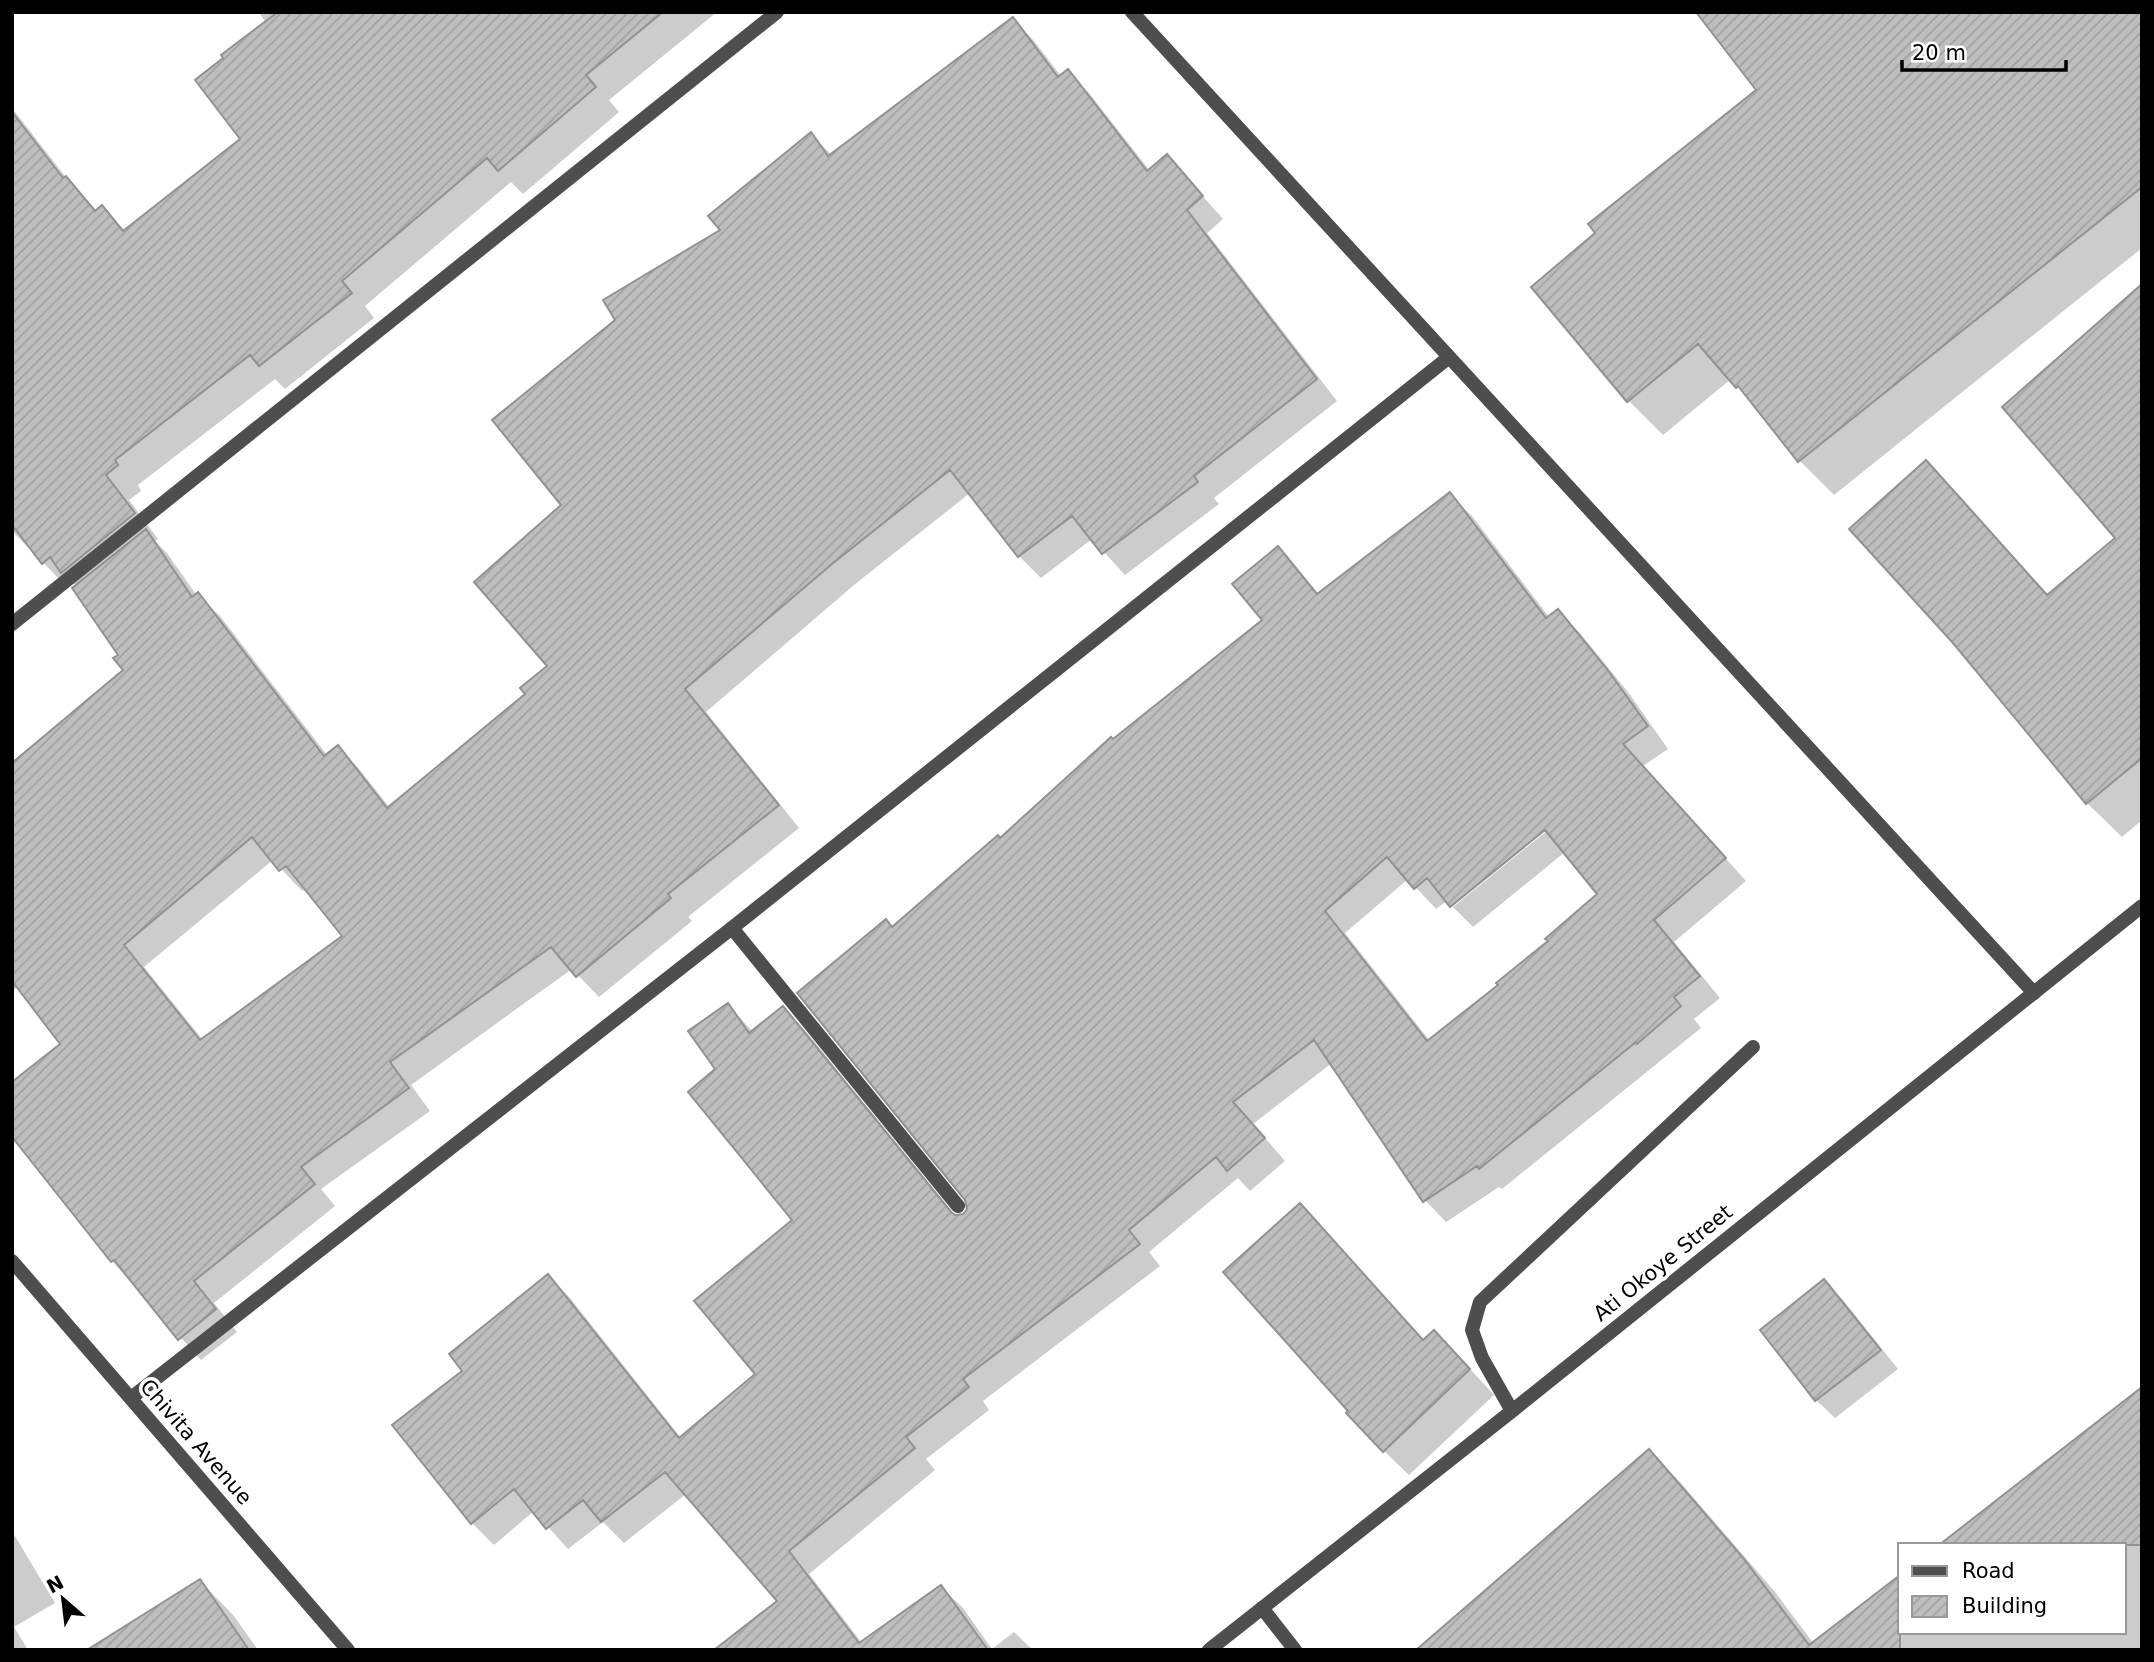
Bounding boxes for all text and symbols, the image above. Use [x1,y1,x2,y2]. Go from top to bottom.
scale bar [1902,28,2066,72]
text: 20 m [1912,41,1966,65]
street label: Ati Okoye Street [1589,1200,1737,1326]
street label: Chivita Avenue [135,1375,257,1509]
legend [1898,1543,2126,1634]
text: Road [1962,1559,2015,1583]
north arrow [28,1564,98,1634]
text: N [43,1571,67,1597]
text: Building [1962,1594,2047,1618]

